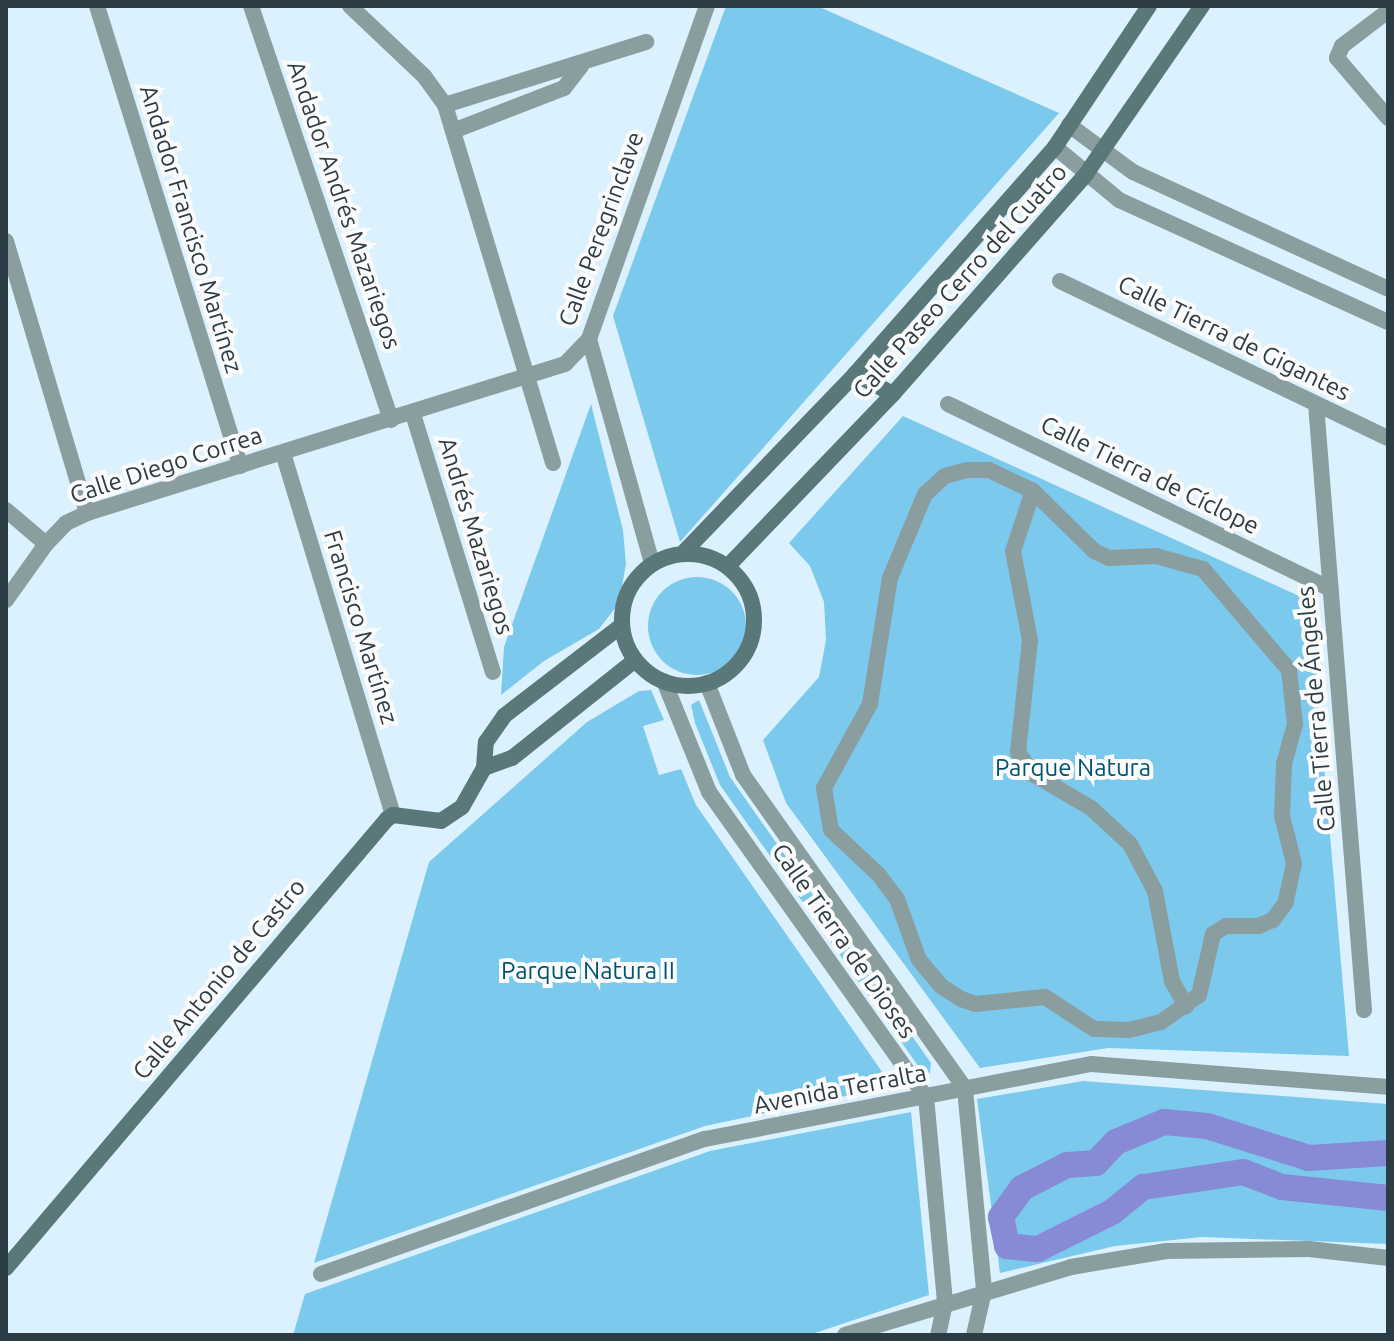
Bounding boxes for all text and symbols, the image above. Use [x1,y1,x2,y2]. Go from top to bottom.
street label: Andador Andrés Mazariegos [281,57,407,353]
street label: Andador Francisco Martínez [133,82,249,376]
street label: Calle Peregrinclave [552,128,650,330]
street label: Calle Paseo Cerro del Cuatro [847,158,1073,404]
street label: Calle Tierra de Gigantes [1113,269,1355,407]
street label: Calle Tierra de Cíclope [1036,410,1264,540]
street label: Calle Diego Correa [66,420,266,510]
street label: Andrés Mazariegos [432,434,520,638]
street label: Francisco Martínez [318,527,404,727]
street label: Calle Tierra de Ángeles [1291,585,1341,833]
park label: Parque Natura [995,754,1151,782]
street label: Calle Tierra de Dioses [766,838,922,1044]
street label: Calle Antonio de Castro [127,873,311,1085]
park label: Parque Natura II [501,957,675,985]
street label: Avenida Terralta [751,1058,929,1120]

